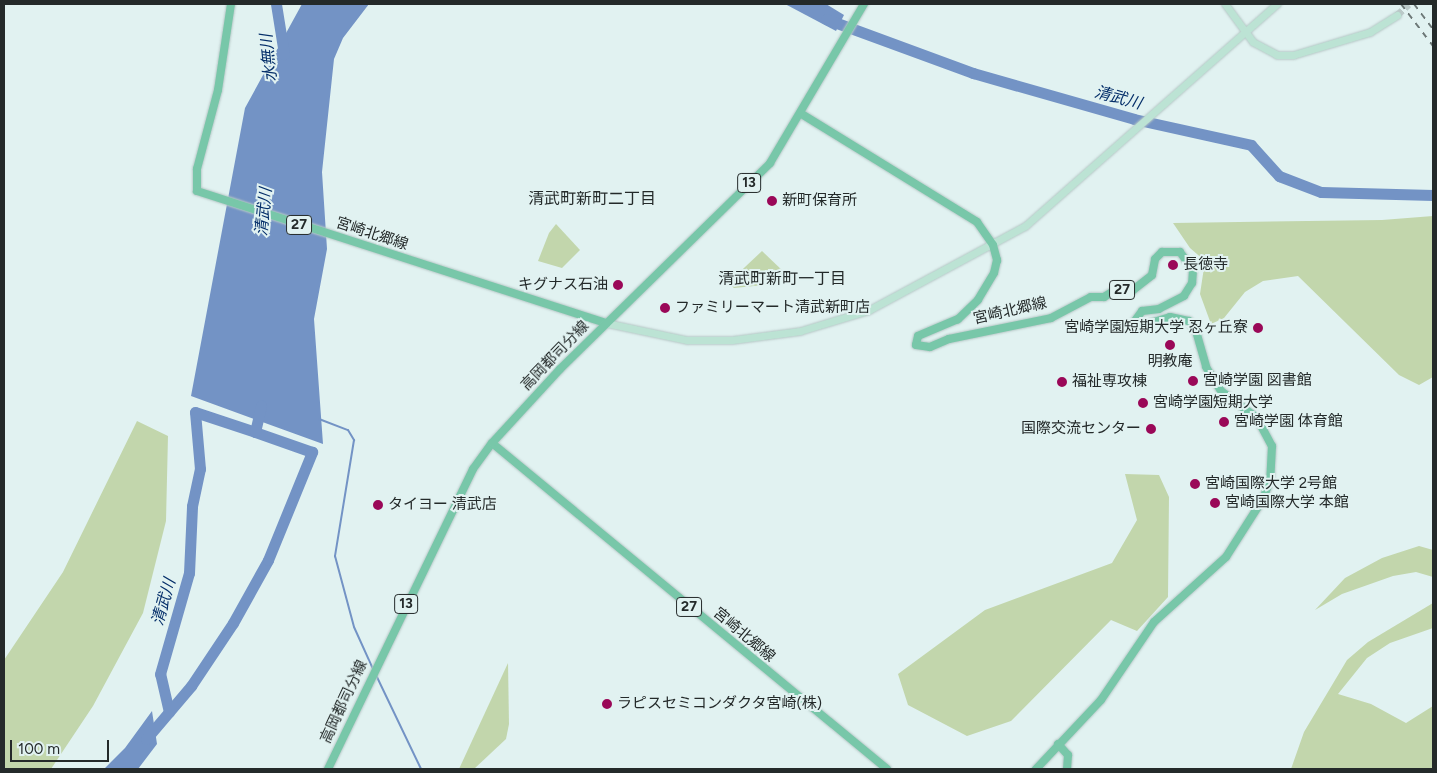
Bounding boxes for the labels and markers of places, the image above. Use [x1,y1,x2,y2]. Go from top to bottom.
place label: 新町保育所 [782,192,857,210]
marker: 新町保育所 [766,195,778,207]
place label: 長徳寺 [1183,256,1228,274]
marker: 長徳寺 [1167,259,1179,271]
place label: キグナス石油 [518,276,608,294]
marker: キグナス石油 [612,279,624,291]
place label: ファミリーマート清武新町店 [675,299,870,317]
marker: ファミリーマート清武新町店 [659,302,671,314]
place label: 宮崎学園短期大学 忍ヶ丘寮 [1064,319,1248,337]
marker: 宮崎学園短期大学 忍ヶ丘寮 [1252,322,1264,334]
marker: 明教庵 [1164,339,1176,351]
place label: 明教庵 [1148,353,1192,371]
place label: 宮崎学園 図書館 [1203,372,1312,390]
place label: 福祉専攻棟 [1072,373,1147,391]
marker: 宮崎学園 図書館 [1187,375,1199,387]
marker: 福祉専攻棟 [1056,376,1068,388]
place label: 宮崎学園短期大学 [1153,394,1273,412]
marker: 宮崎学園短期大学 [1137,397,1149,409]
place label: 宮崎学園 体育館 [1234,413,1343,431]
marker: 宮崎学園 体育館 [1218,416,1230,428]
place label: 国際交流センター [1021,420,1141,438]
marker: 国際交流センター [1145,423,1157,435]
place label: 宮崎国際大学 2号館 [1205,475,1337,493]
marker: 宮崎国際大学 2号館 [1189,478,1201,490]
place label: 宮崎国際大学 本館 [1225,494,1349,512]
place label: タイヨー 清武店 [388,496,497,514]
marker: 宮崎国際大学 本館 [1209,497,1221,509]
marker: タイヨー 清武店 [372,499,384,511]
place label: ラピスセミコンダクタ宮崎(株) [617,695,823,713]
marker: ラピスセミコンダクタ宮崎(株) [601,698,613,710]

